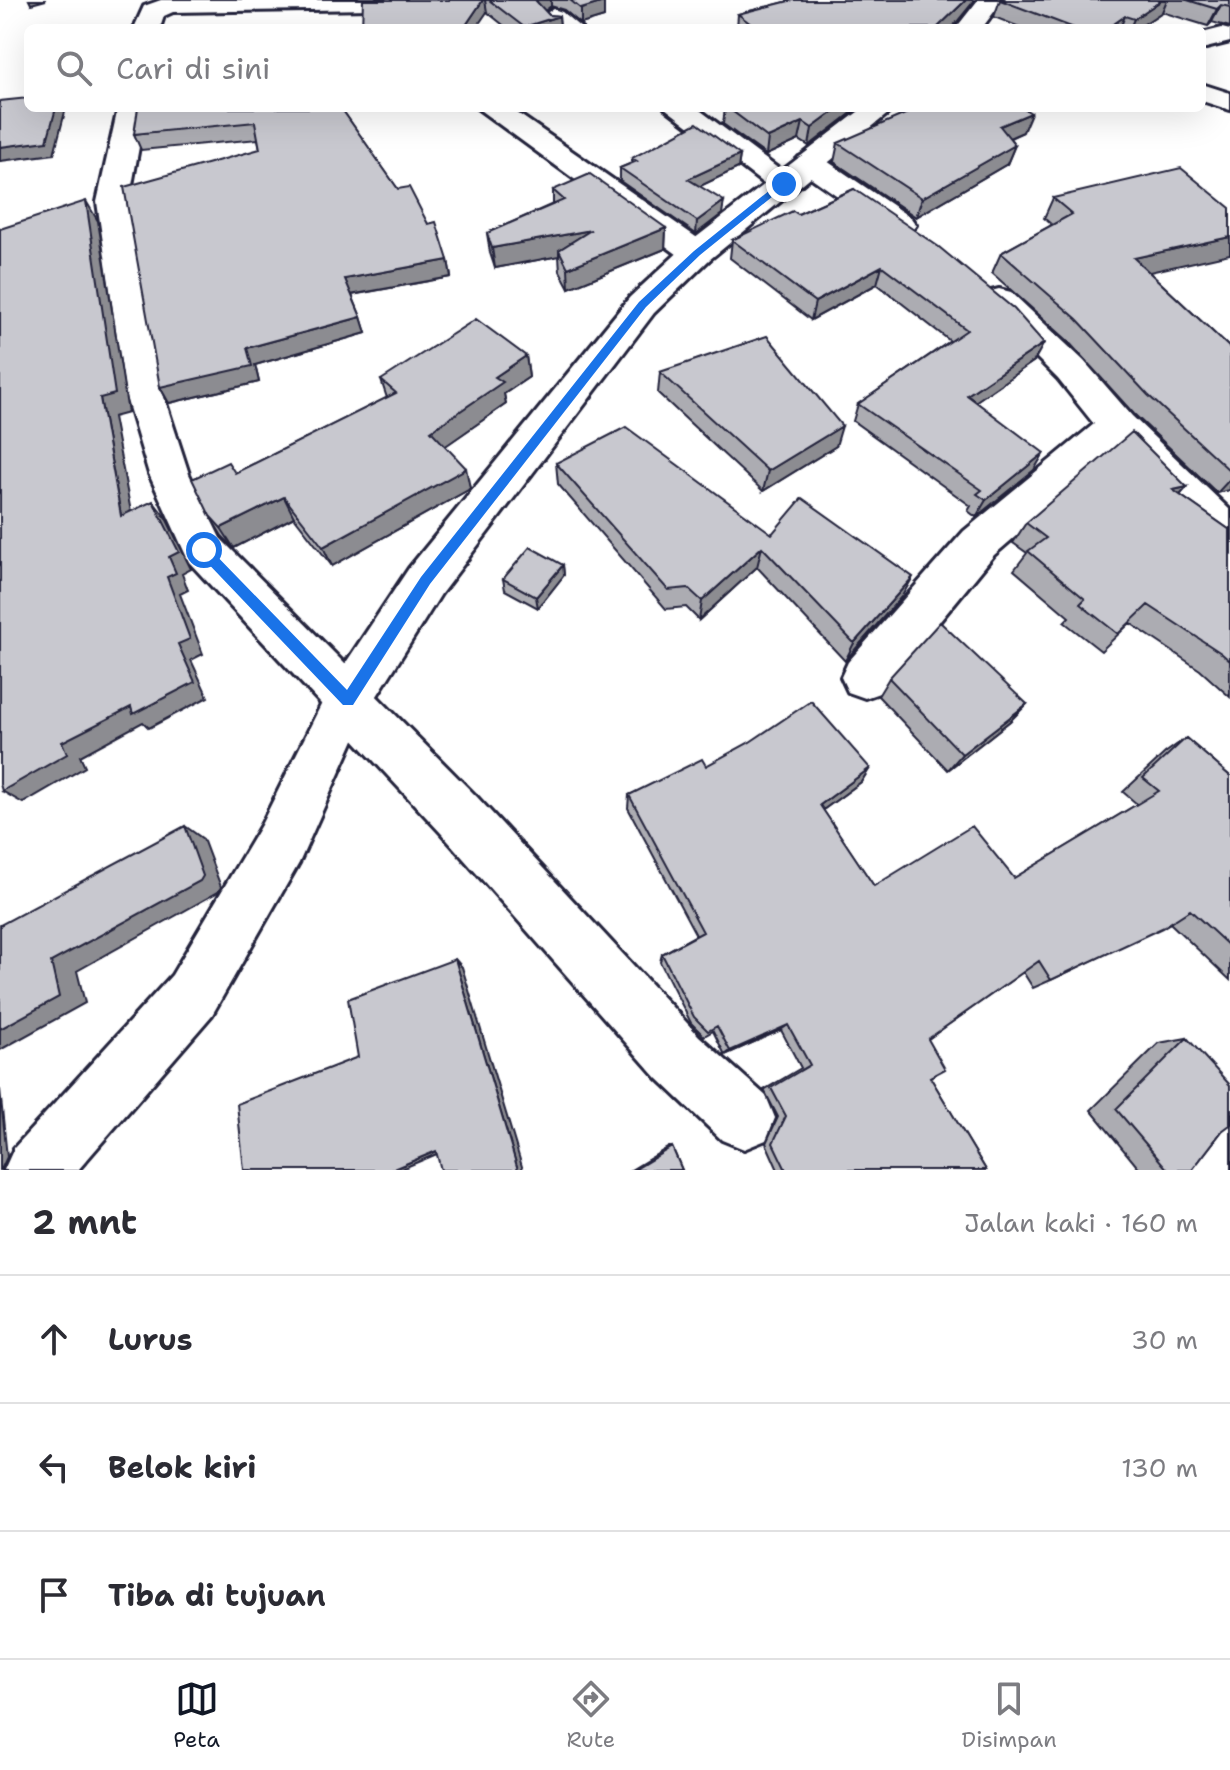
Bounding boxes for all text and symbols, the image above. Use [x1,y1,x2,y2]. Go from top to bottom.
search box [24,24,1206,112]
icon: search [52,46,96,90]
text: Cari di sini [116,48,271,89]
route end [766,166,802,202]
route start [186,532,222,568]
text: 2 mnt [32,1199,137,1245]
text: Jalan kaki · 160 m [964,1205,1198,1240]
icon: ahead [32,1317,76,1361]
text: Lurus [108,1319,193,1360]
text: 30 m [1131,1322,1198,1357]
icon: left [32,1445,76,1489]
text: Belok kiri [108,1447,256,1488]
text: 130 m [1121,1450,1198,1485]
icon: arrive [32,1573,76,1617]
text: Tiba di tujuan [108,1575,326,1616]
tab: Peta [173,1677,220,1754]
tab: Rute [566,1677,615,1754]
tab: Disimpan [962,1677,1057,1754]

